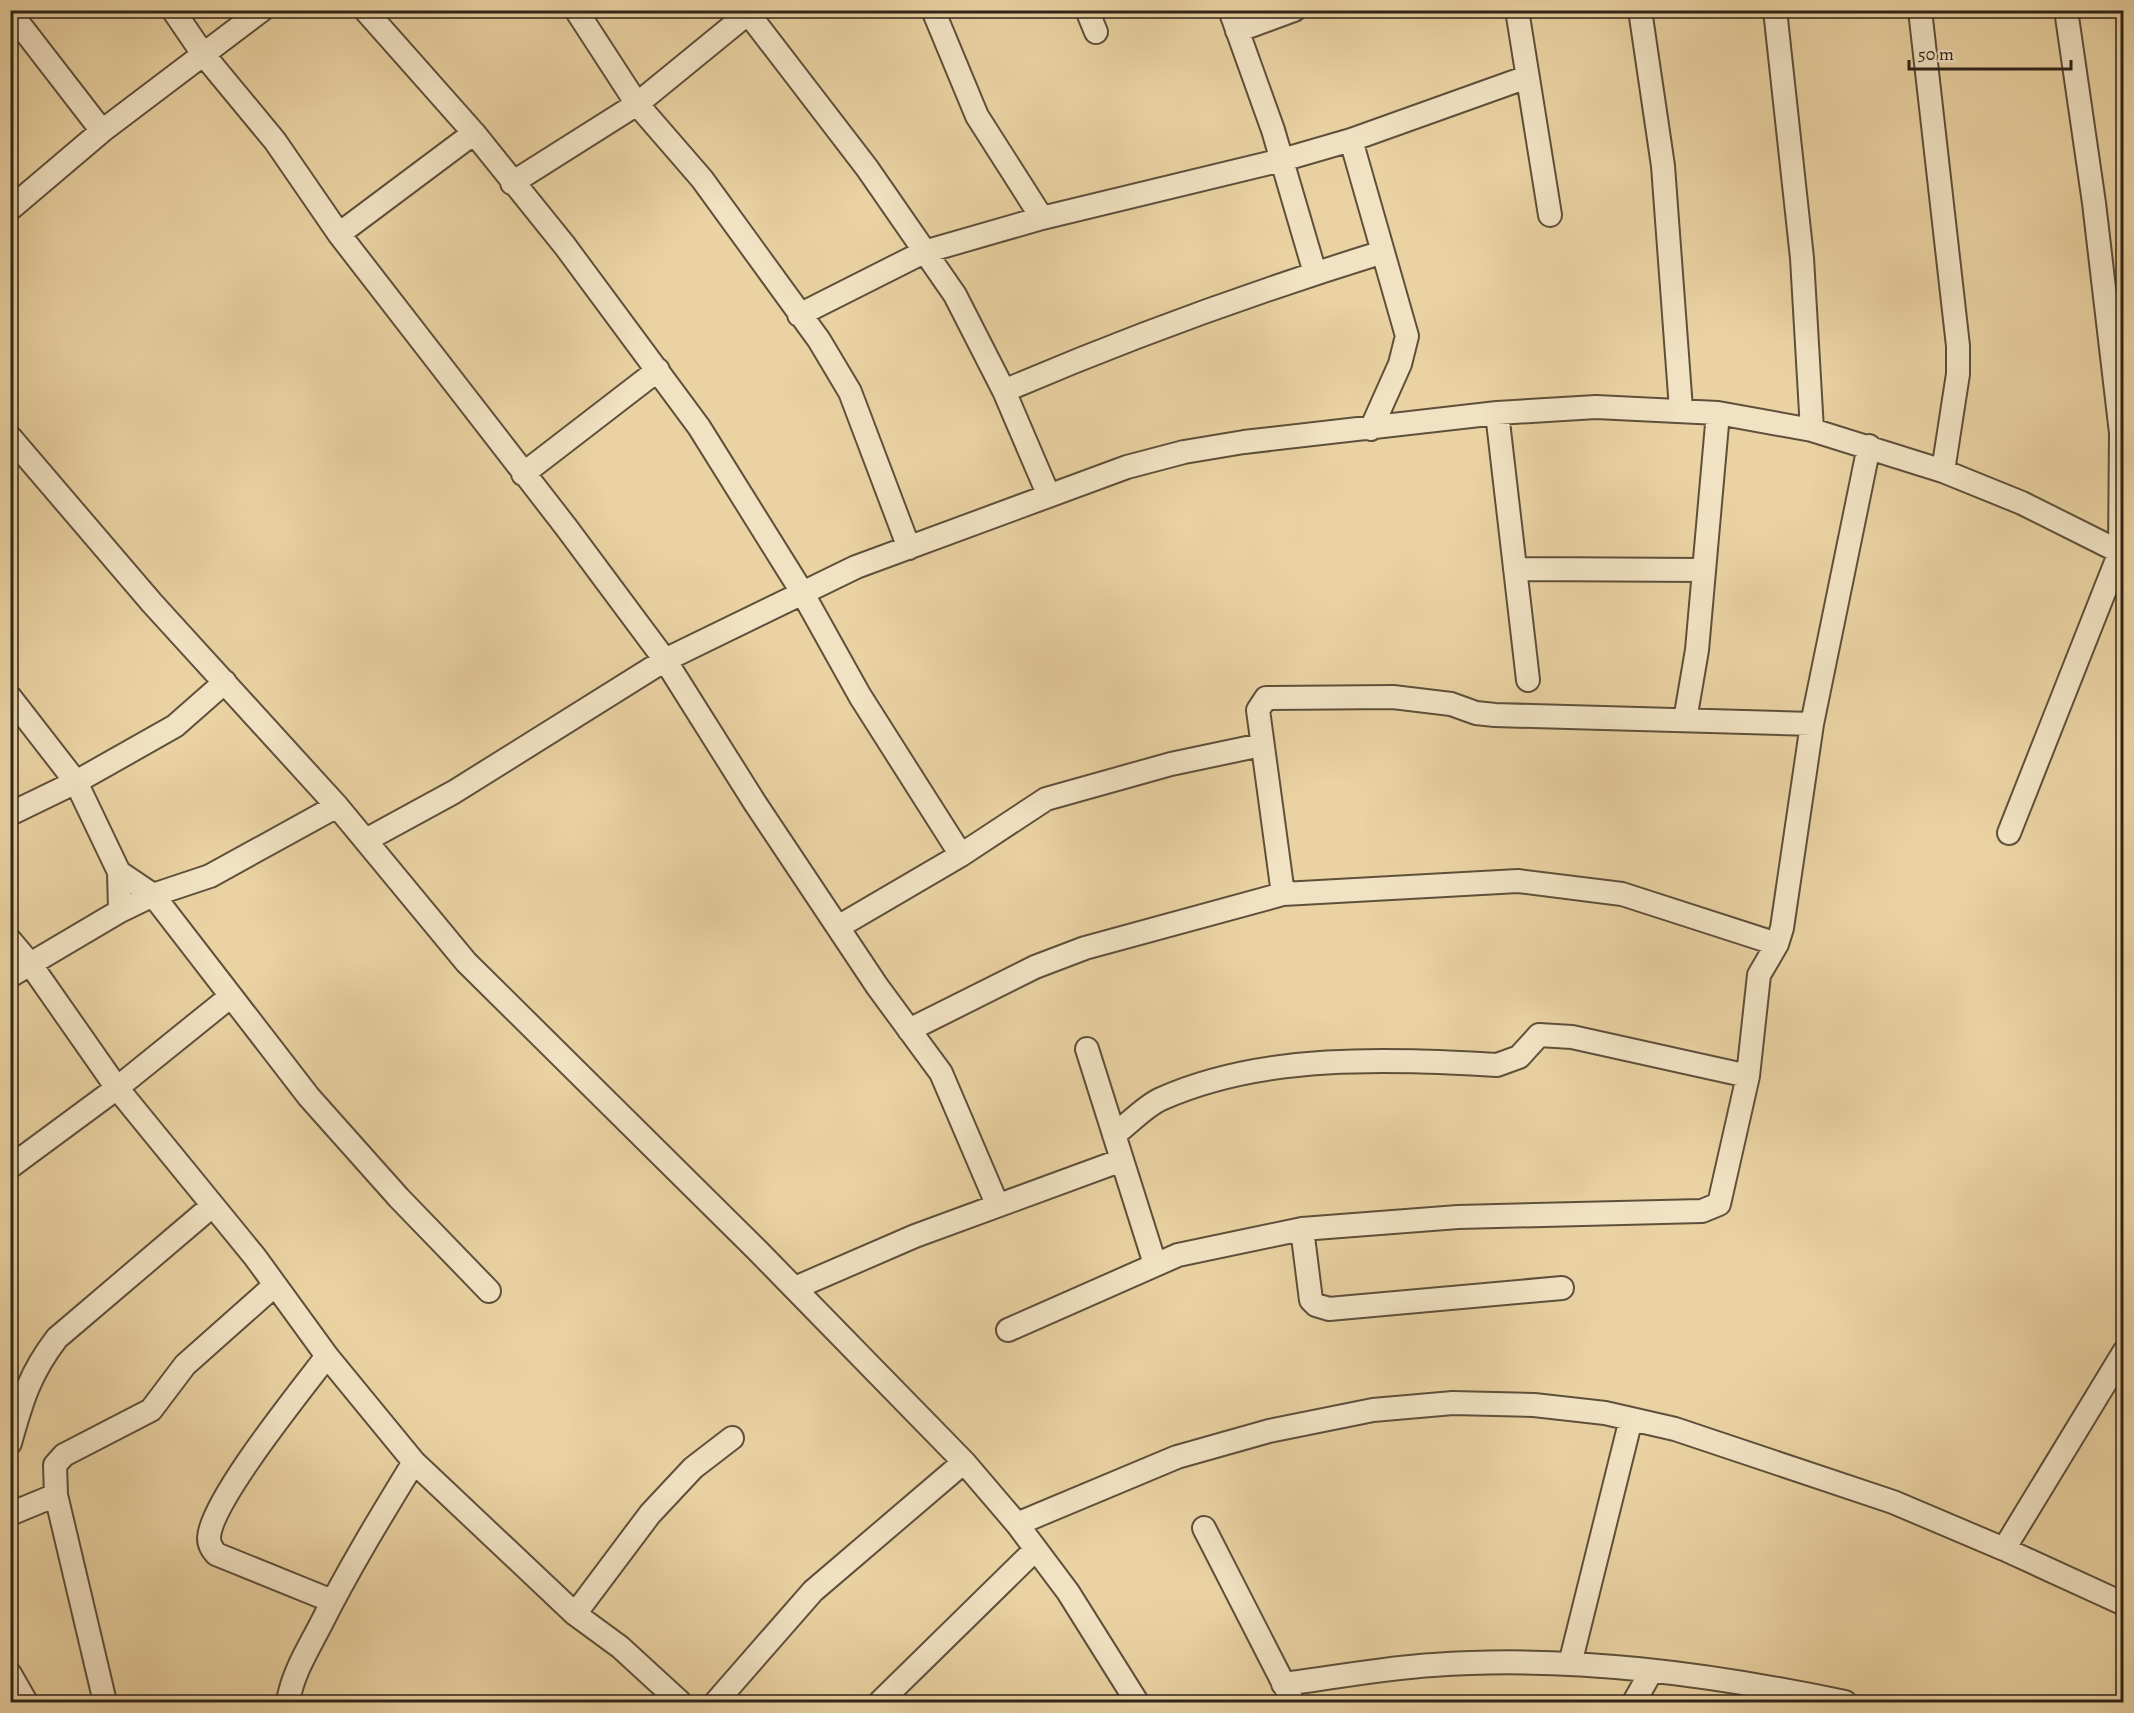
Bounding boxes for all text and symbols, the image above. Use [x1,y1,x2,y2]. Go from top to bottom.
scale bar [1909,33,2071,71]
text: 50 m [1918,42,1954,66]

